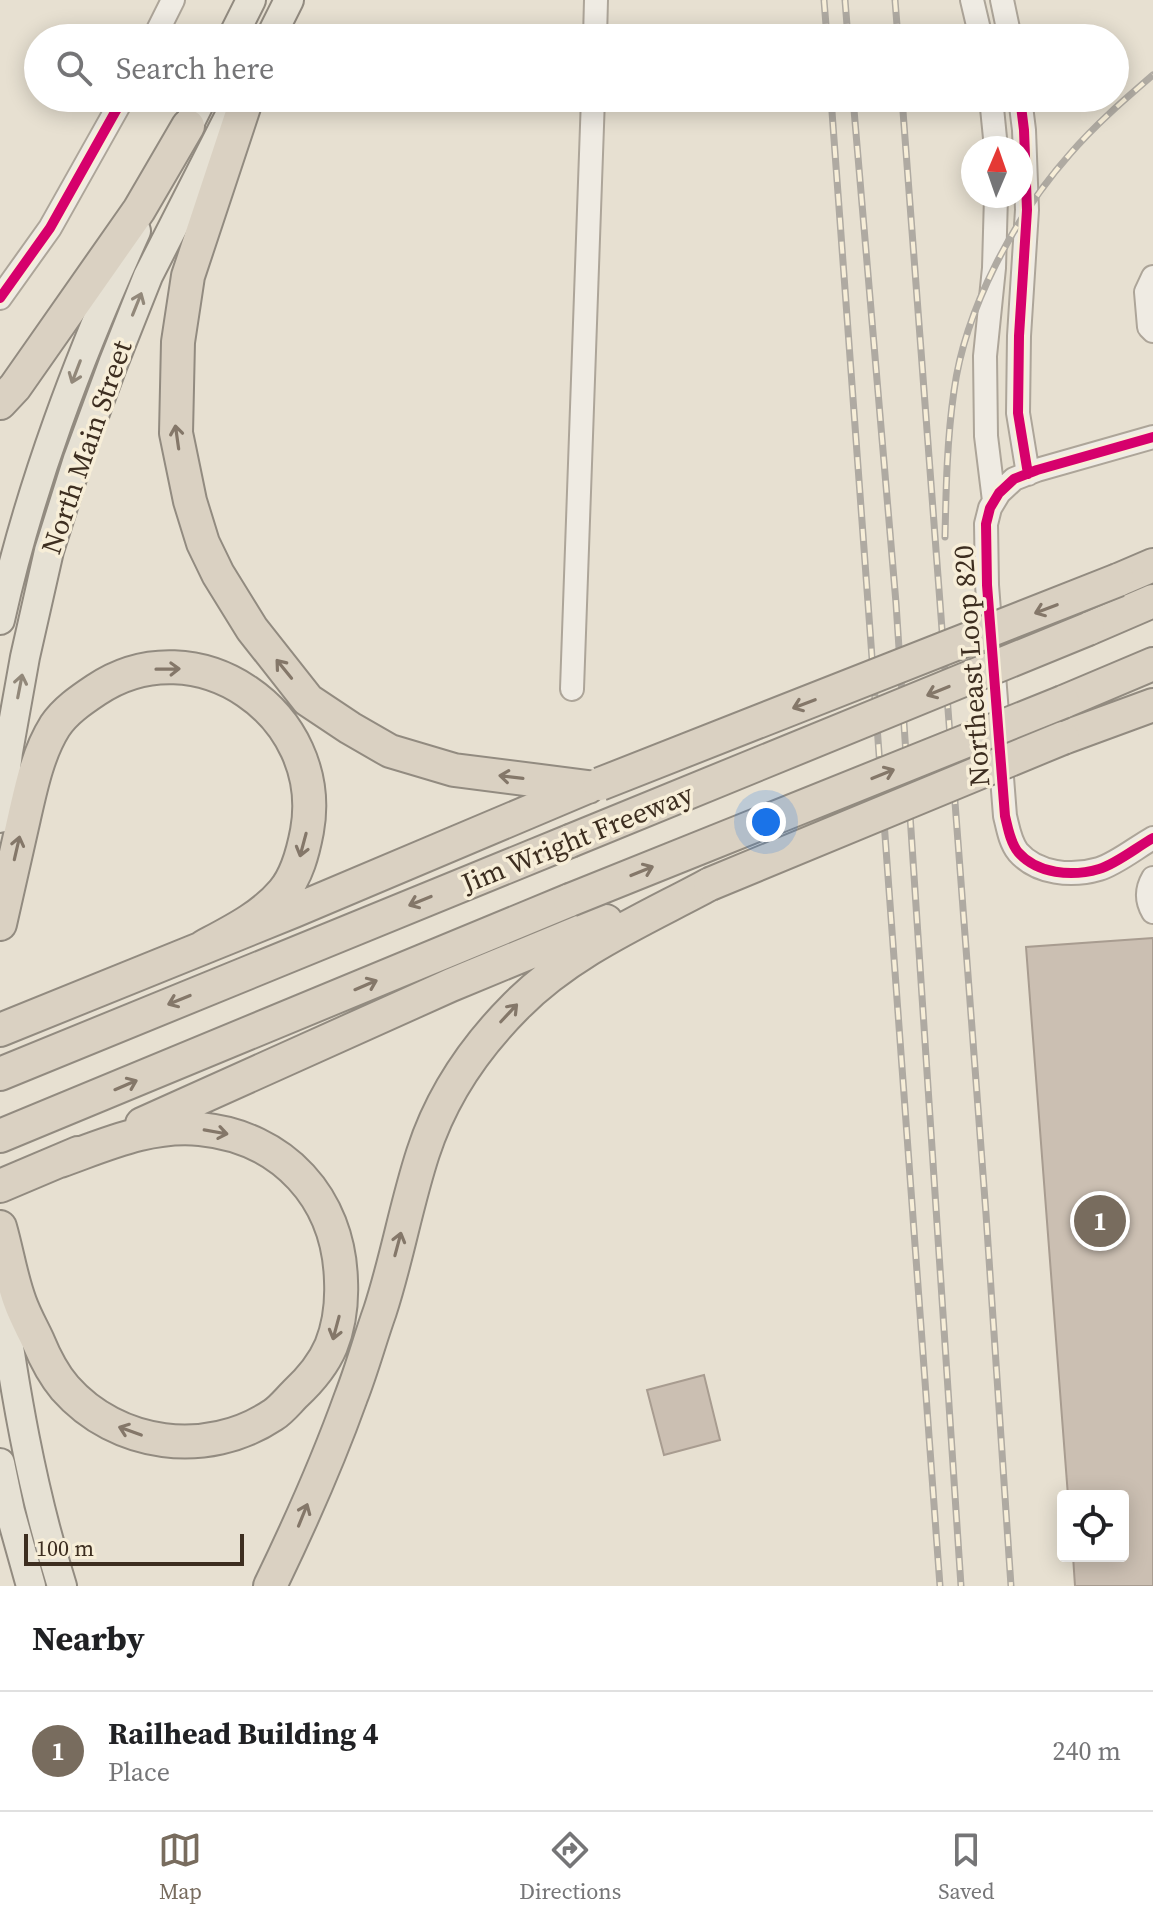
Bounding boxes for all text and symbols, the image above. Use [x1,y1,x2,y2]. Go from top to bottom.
search box [24,24,1129,112]
icon: search [52,46,96,90]
text: Search here [116,48,274,89]
north arrow [961,136,1033,208]
one-way arrow [131,292,145,317]
street label: North Main Street [32,334,141,559]
one-way arrow [68,359,82,384]
one-way arrow [170,424,185,450]
street label: Northeast Loop 820 [944,544,998,788]
one-way arrow [1034,603,1059,617]
one-way arrow [275,659,293,680]
one-way arrow [154,661,181,676]
one-way arrow [14,674,29,699]
one-way arrow [926,684,951,699]
one-way arrow [792,698,817,712]
one-way arrow [870,766,895,780]
one-way arrow [498,770,525,785]
street label: Jim Wright Freeway [455,774,699,902]
your location [746,802,786,842]
one-way arrow [295,832,310,858]
one-way arrow [10,836,25,862]
one-way arrow [629,863,654,877]
one-way arrow [408,895,433,910]
one-way arrow [353,977,378,992]
one-way arrow [167,994,192,1008]
one-way arrow [500,1004,518,1024]
one-way arrow [113,1077,138,1091]
one-way arrow [203,1125,229,1140]
pin: 1 [1074,1191,1126,1251]
one-way arrow [392,1231,407,1257]
one-way arrow [327,1314,342,1340]
one-way arrow [117,1423,142,1438]
map controls [1057,1490,1129,1562]
button: locate [1057,1490,1129,1562]
one-way arrow [297,1503,311,1528]
scale bar [24,1530,244,1566]
text: 100 m [36,1533,94,1563]
text: Nearby [32,1615,145,1661]
text: Railhead Building 4 [108,1713,379,1754]
text: 1 [51,1733,65,1769]
text: 240 m [1053,1733,1121,1769]
text: Place [108,1754,170,1790]
tab: Map [158,1828,202,1906]
tab: Directions [519,1828,621,1906]
tab: Saved [938,1828,995,1906]

